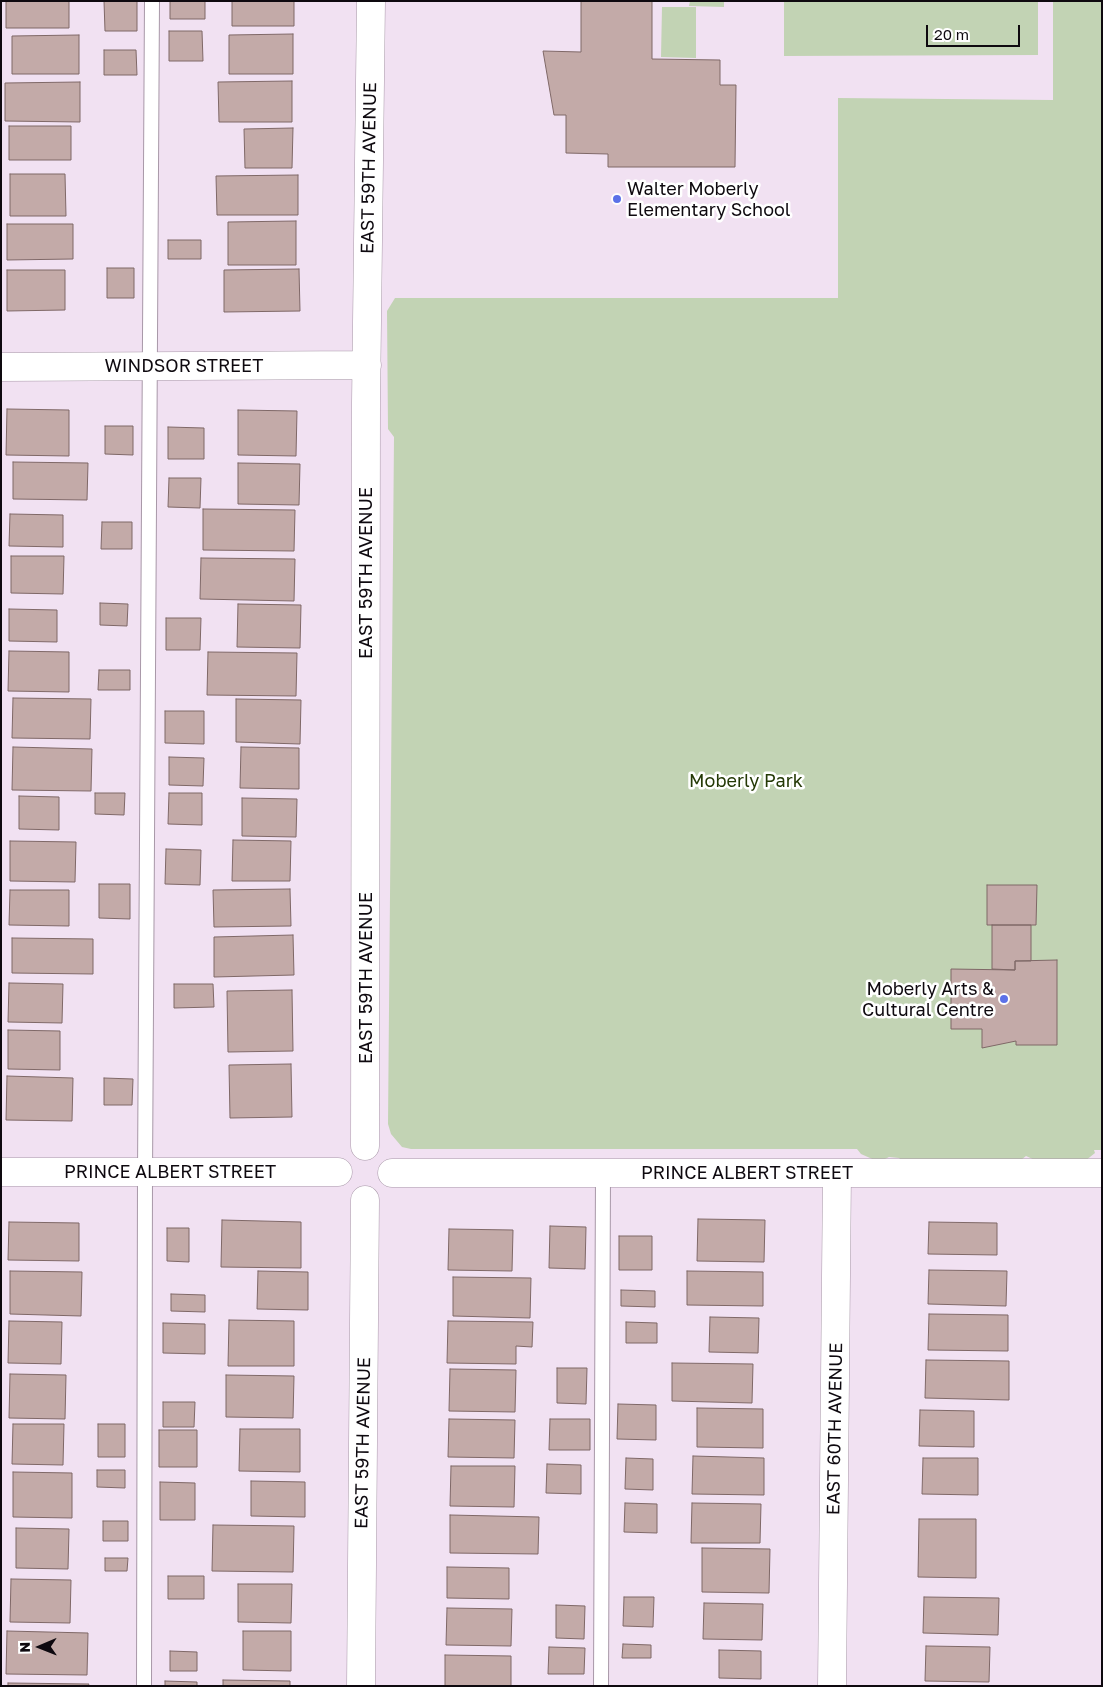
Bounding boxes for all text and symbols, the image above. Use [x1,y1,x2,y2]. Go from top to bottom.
scale bar [928,15,1022,47]
text: 20 m [934,25,969,43]
street label: EAST 59TH AVENUE [357,82,381,254]
place label: Walter Moberly Elementary School [627,178,791,220]
marker: Walter Moberly Elementary School [611,193,623,205]
street label: WINDSOR STREET [105,355,263,377]
street label: EAST 59TH AVENUE [355,487,377,659]
park label: Moberly Park [689,770,803,792]
street label: EAST 59TH AVENUE [355,892,377,1064]
place label: Moberly Arts & Cultural Centre [862,978,994,1021]
marker: Moberly Arts & Cultural Centre [998,993,1010,1005]
street label: PRINCE ALBERT STREET [64,1161,276,1183]
street label: PRINCE ALBERT STREET [641,1162,853,1184]
street label: EAST 60TH AVENUE [823,1343,847,1515]
street label: EAST 59TH AVENUE [351,1357,375,1529]
north arrow [15,1622,65,1672]
text: N [16,1642,33,1653]

